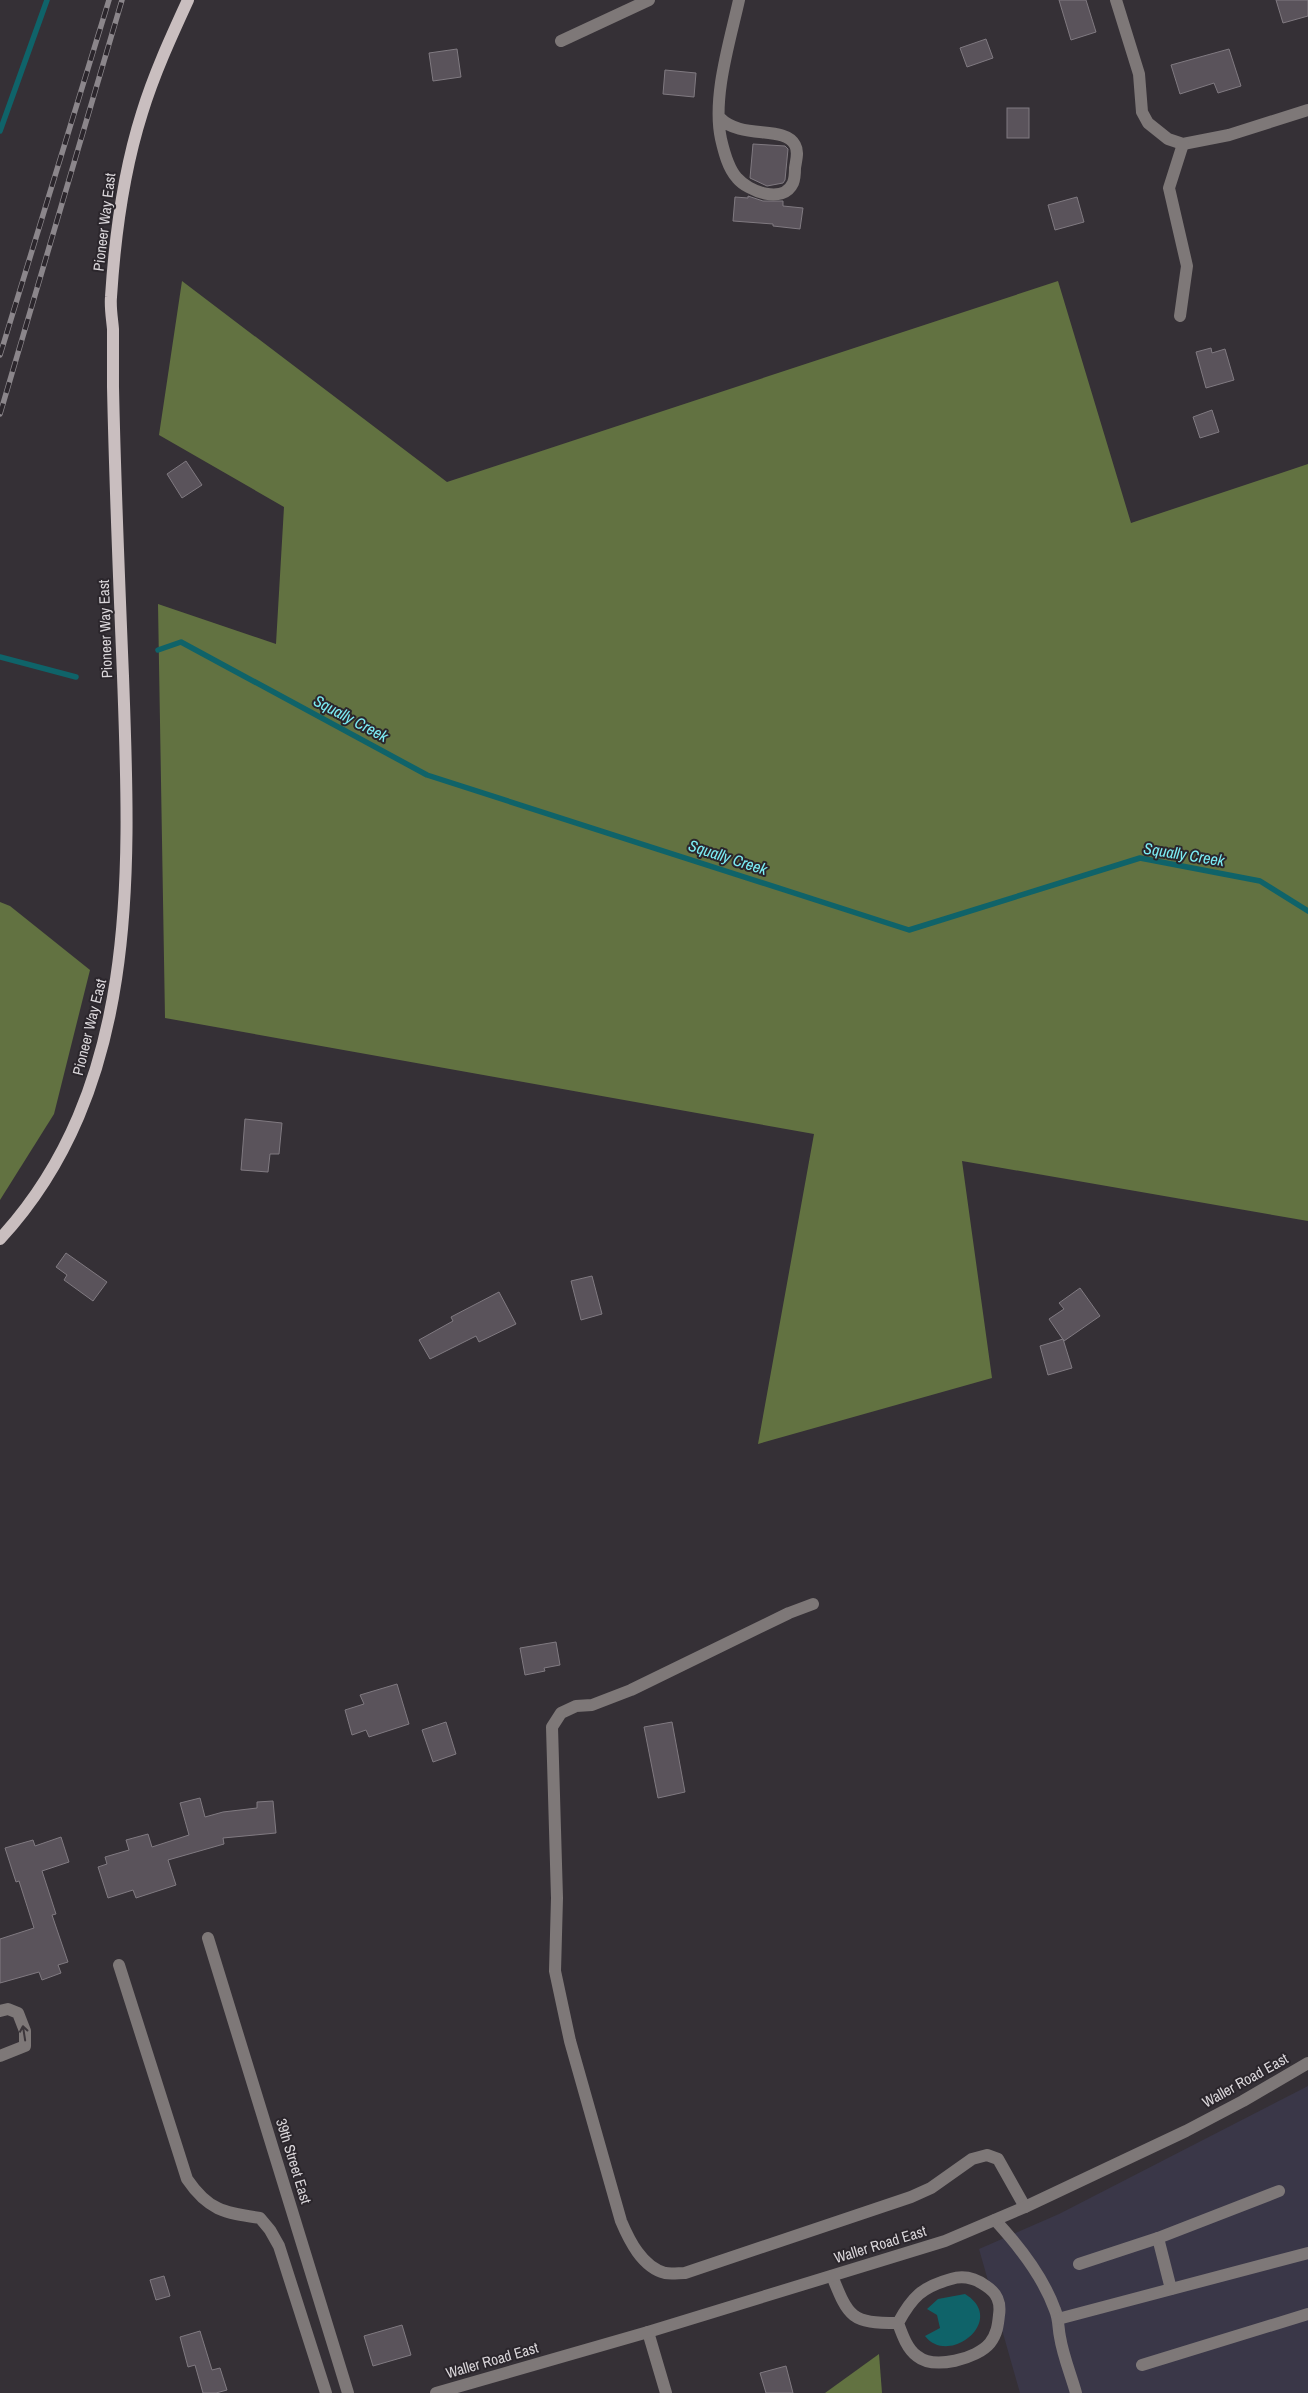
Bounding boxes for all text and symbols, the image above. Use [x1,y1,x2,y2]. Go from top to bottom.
street label: Pioneer Way East [88,171,121,272]
street label: Pioneer Way East [93,579,117,679]
water label: Squally Creek [310,689,393,747]
water label: Squally Creek [686,834,771,880]
water label: Squally Creek [1142,837,1226,871]
street label: Pioneer Way East [67,976,111,1077]
one-way arrow [18,2026,28,2042]
street label: Waller Road East [1198,2047,1292,2112]
street label: 39th Street East [271,2116,317,2207]
street label: Waller Road East [831,2220,929,2268]
street label: Waller Road East [443,2337,541,2383]

